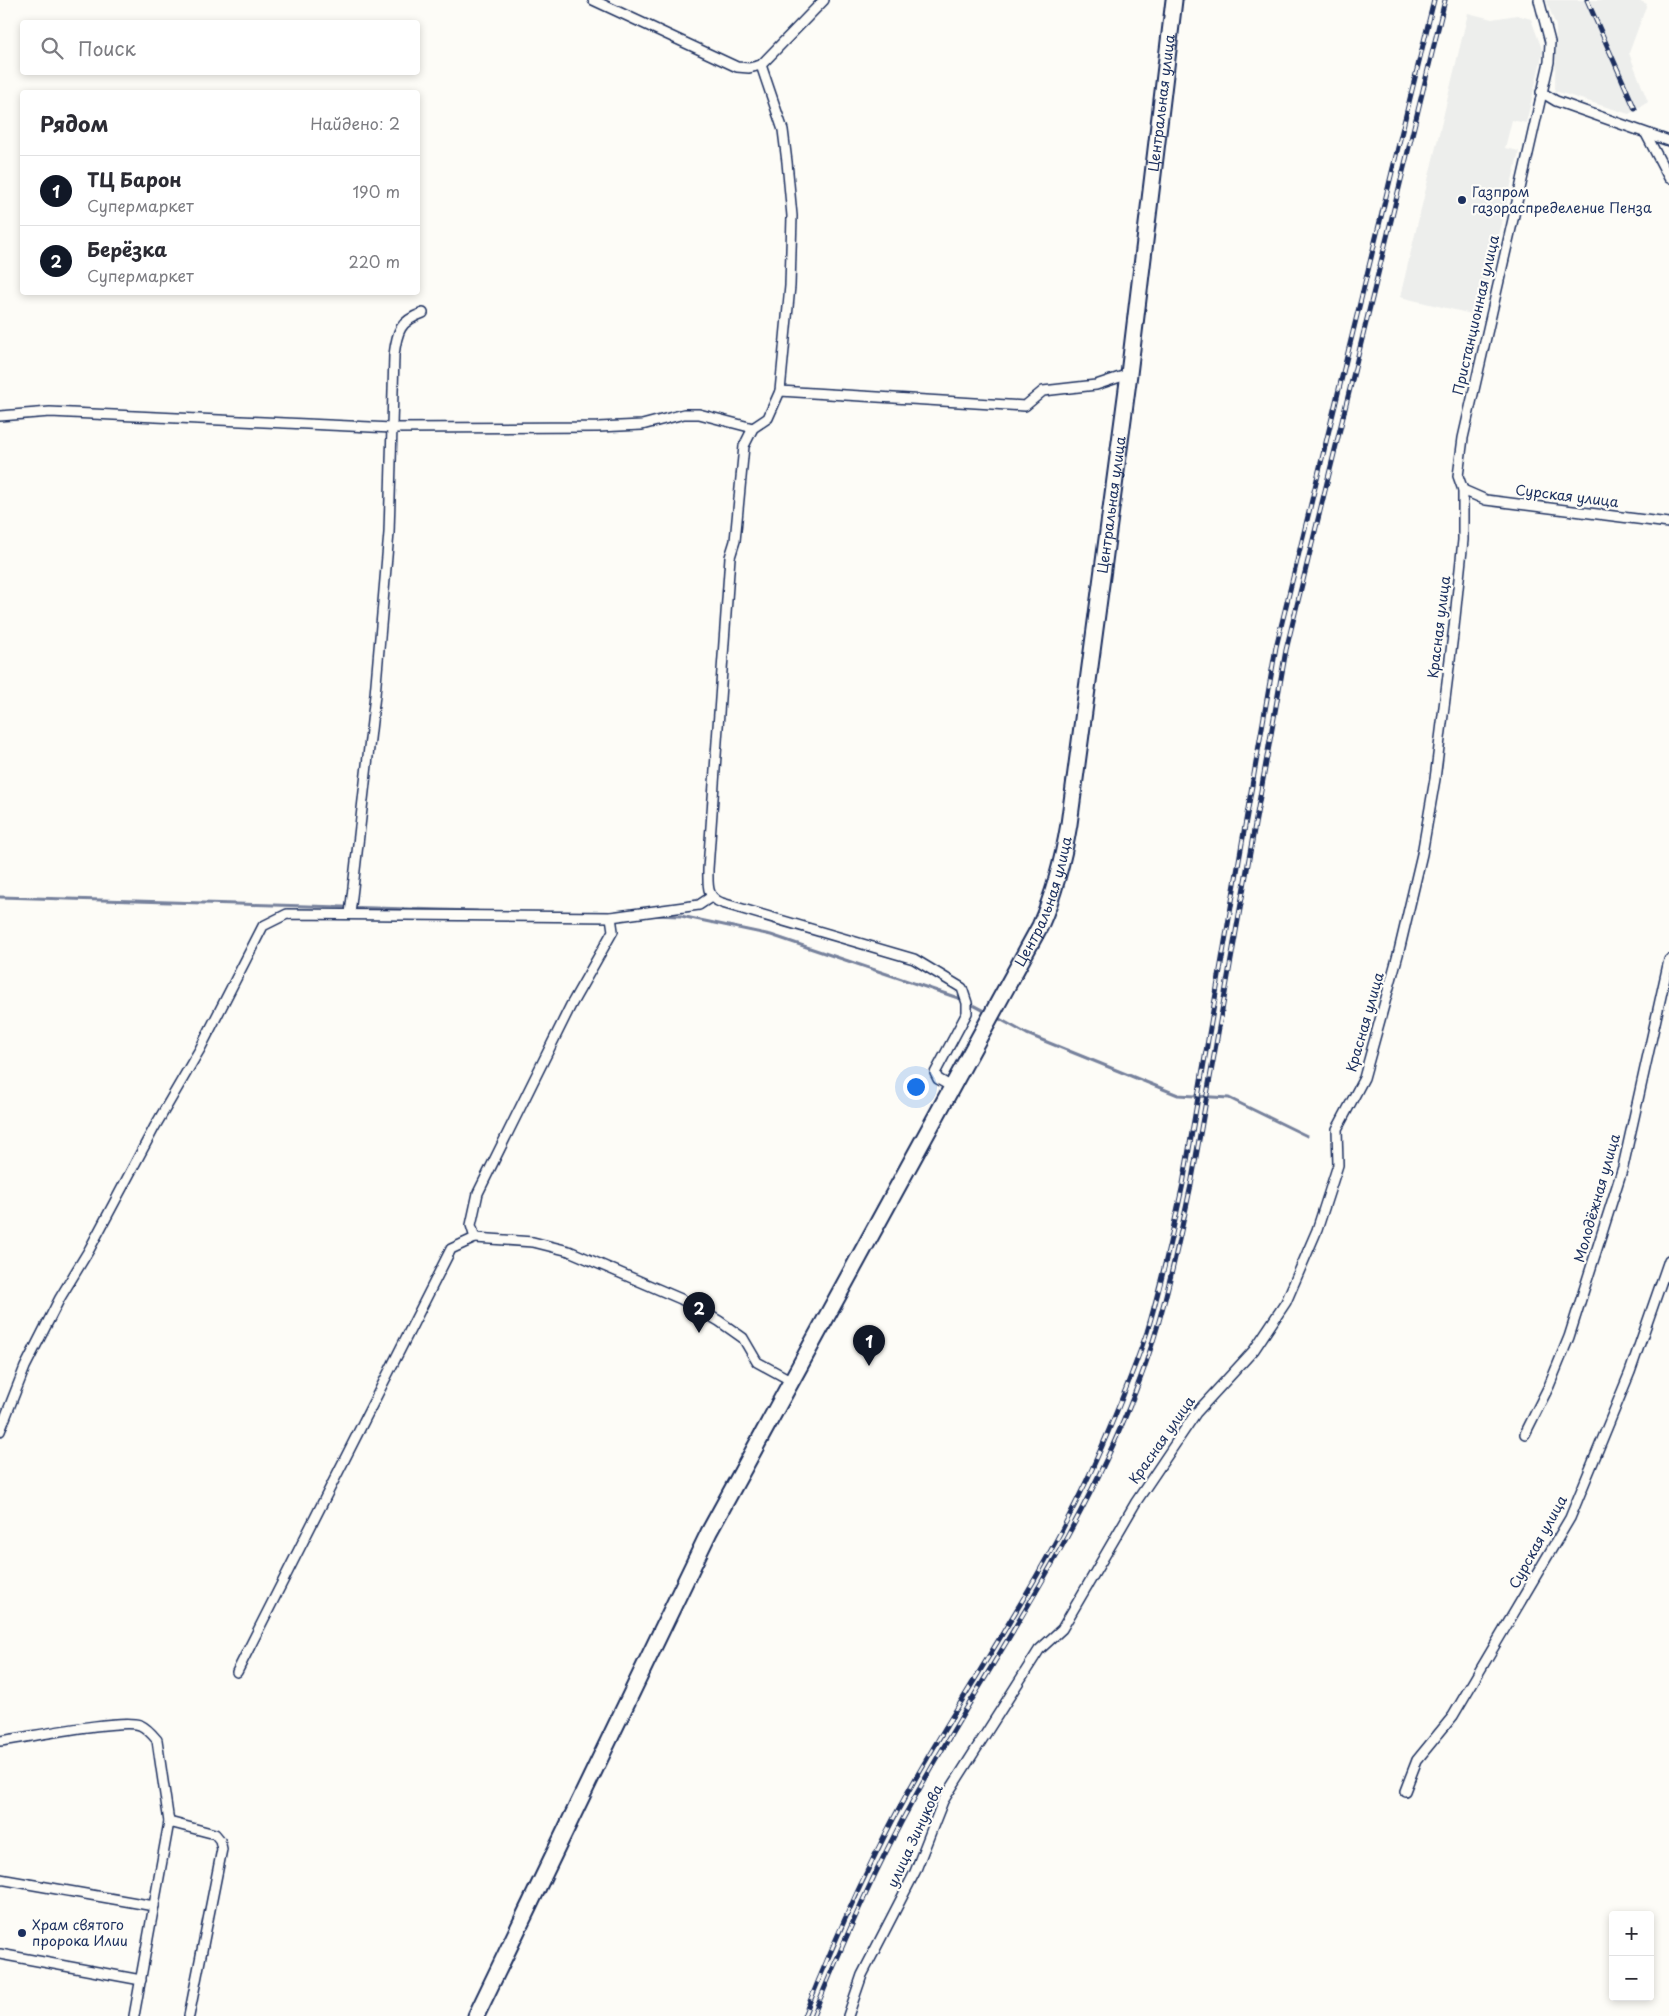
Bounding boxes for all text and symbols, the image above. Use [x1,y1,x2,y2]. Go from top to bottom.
search box [20,20,420,75]
street label: Центральная улица [1142,33,1180,173]
icon: search [38,34,66,62]
text: Поиск [78,34,136,62]
text: Рядом [40,107,108,139]
text: Найдено: 2 [310,111,400,135]
text: ТЦ Барон [87,165,182,193]
text: 1 [52,179,60,203]
text: 190 m [352,179,400,203]
place label: Газпром газораспределение Пенза [1472,181,1652,218]
text: Супермаркет [87,193,194,217]
marker: Газпром газораспределение Пенза [1456,194,1468,206]
street label: Пристанционная улица [1447,233,1504,397]
text: Берёзка [87,235,167,263]
text: 2 [50,249,62,273]
text: 220 m [349,249,400,273]
text: Супермаркет [87,263,194,287]
street label: Центральная улица [1092,435,1131,575]
street label: Сурская улица [1514,479,1620,512]
street label: Красная улица [1422,574,1455,679]
street label: Центральная улица [1009,835,1077,970]
street label: Красная улица [1340,969,1389,1074]
your location [903,1074,929,1100]
street label: Молодёжная улица [1568,1131,1625,1265]
pin: 2 [683,1292,715,1333]
pin: 1 [853,1325,885,1366]
street label: Красная улица [1123,1391,1200,1488]
street label: Сурская улица [1503,1491,1572,1592]
street label: улица Зинукова [881,1781,948,1891]
map controls [1609,1911,1654,2001]
button: + [1609,1911,1654,1956]
place label: Храм святого пророка Илии [32,1914,128,1951]
marker: Храм святого пророка Илии [16,1927,28,1939]
button: − [1609,1956,1654,2001]

